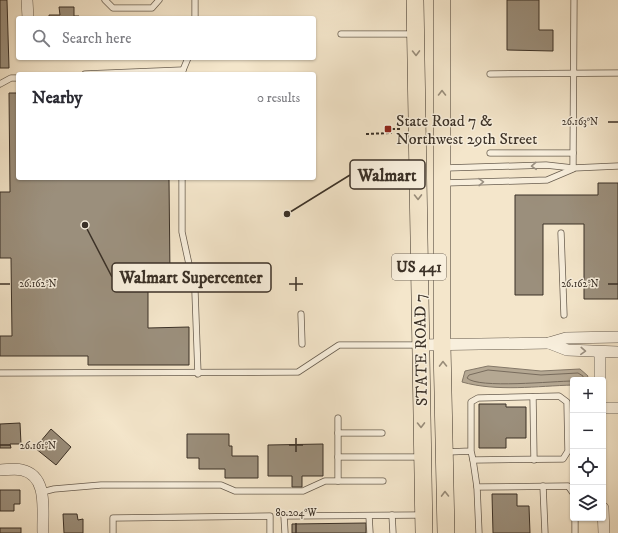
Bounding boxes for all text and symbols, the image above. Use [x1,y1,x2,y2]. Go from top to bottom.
search box [16,16,316,60]
icon: search [30,27,52,49]
text: Search here [62,29,131,48]
one-way arrow [412,50,420,56]
text: Nearby [32,87,82,109]
text: 0 results [257,90,300,106]
one-way arrow [438,90,446,96]
place label: State Road 7 & Northwest 29th Street [396,111,537,149]
text: 26.163°N [562,116,598,128]
marker: State Road 7 & Northwest 29th Street [383,124,393,134]
callout: Walmart [350,160,425,189]
one-way arrow [531,161,537,170]
text: Walmart [357,165,417,187]
one-way arrow [478,178,484,186]
one-way arrow [414,194,422,200]
road number: US 441 [392,254,446,280]
callout: Walmart Supercenter [112,263,271,292]
text: Walmart Supercenter [118,267,263,289]
text: 26.162°N [19,278,57,290]
text: 26.162°N [561,278,599,290]
street label: STATE ROAD 7 [410,294,432,406]
one-way arrow [580,347,586,355]
one-way arrow [439,361,447,367]
map controls [570,377,606,521]
button: + [570,377,606,413]
button: − [570,413,606,449]
one-way arrow [417,422,426,428]
text: 26.161°N [20,440,56,452]
button: locate [570,449,606,485]
button: layers [570,485,606,521]
one-way arrow [441,491,449,497]
text: 80.204°W [275,507,317,519]

